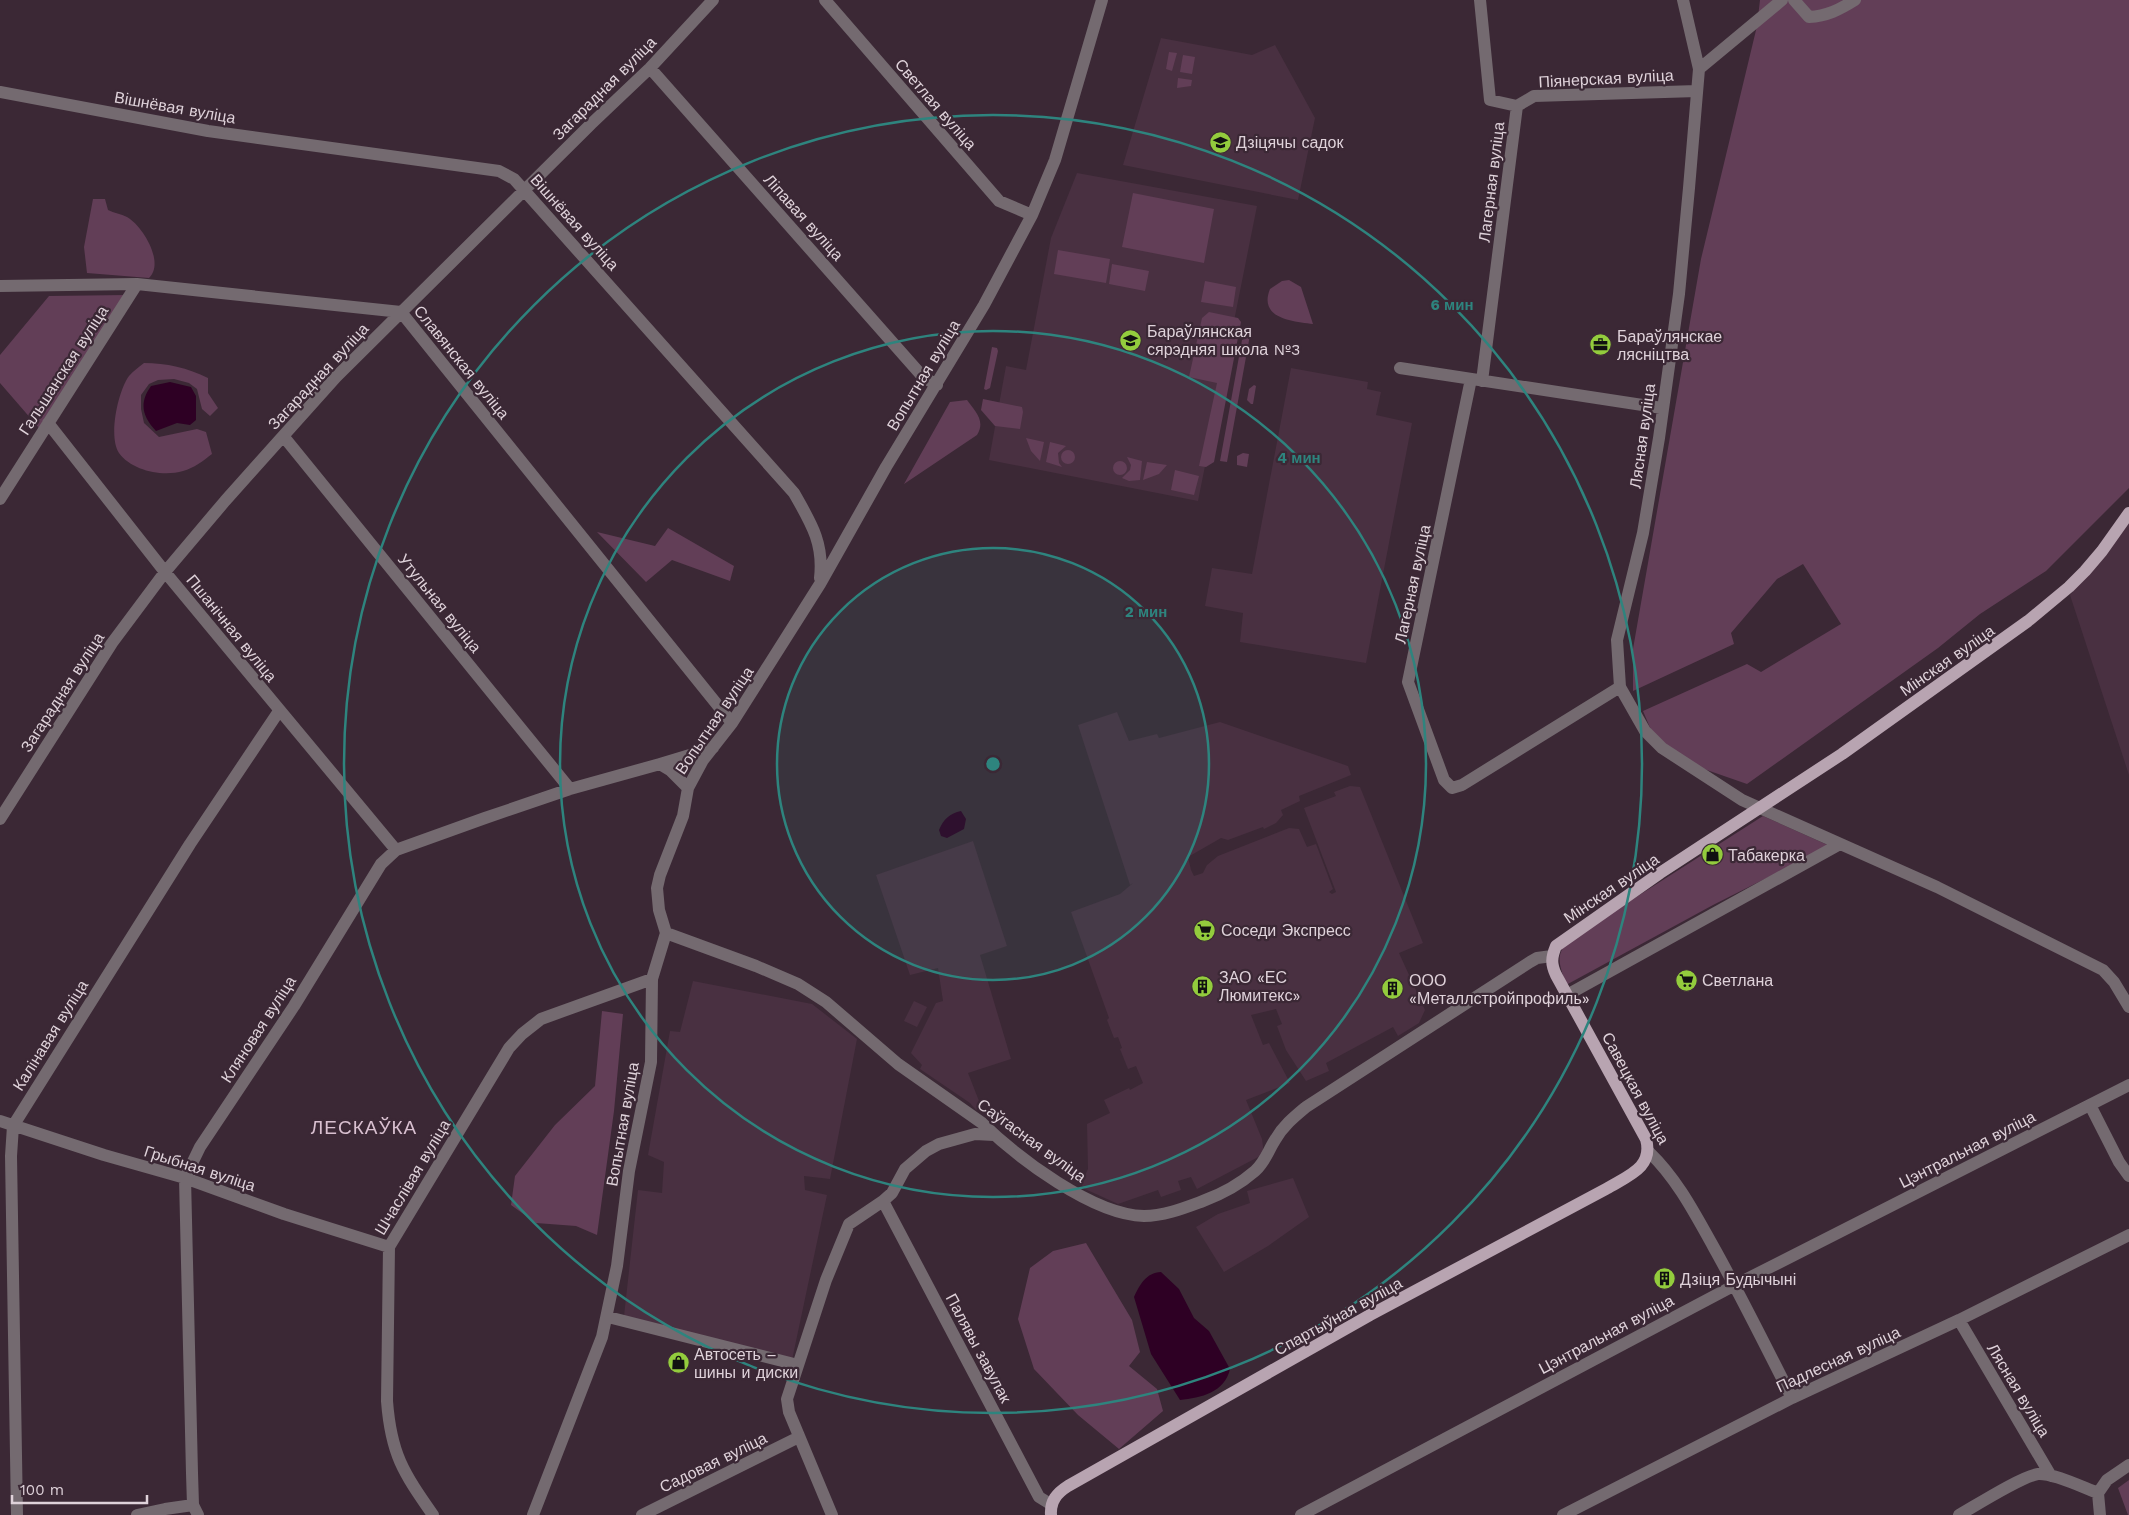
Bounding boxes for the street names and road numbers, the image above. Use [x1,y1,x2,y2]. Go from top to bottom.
street label: Загарадная вуліца [549,33,660,144]
street label: Светлая вуліца [891,55,980,154]
street label: Піянерская вуліца [1538,65,1674,92]
street label: Вішнёвая вуліца [113,87,237,128]
street label: Лагерная вуліца [1475,121,1508,243]
street label: Вішнёвая вуліца [526,170,623,274]
street label: Ліпавая вуліца [760,170,847,265]
street label: Гальшанская вуліца [15,302,112,438]
street label: Славянская вуліца [410,302,513,423]
street label: Вопытная вуліца [883,316,964,434]
street label: Загарадная вуліца [264,319,373,434]
street label: Лясная вуліца [1626,382,1659,490]
street label: Лагерная вуліца [1391,523,1434,645]
street label: Утульная вуліца [394,550,485,657]
street label: Пшанічная вуліца [183,571,281,686]
street label: Мінская вуліца [1896,621,1998,700]
street label: Загарадная вуліца [17,629,108,756]
street label: Вопытная вуліца [671,663,757,778]
street label: Мінская вуліца [1560,849,1663,927]
street label: Кляновая вуліца [217,972,300,1086]
street label: Калінавая вуліца [9,976,92,1094]
street label: Савецкая вуліца [1598,1029,1673,1148]
street label: Вопытная вуліца [602,1060,643,1188]
street label: Саўгасная вуліца [974,1095,1090,1186]
street label: Цэнтральная вуліца [1896,1107,2039,1192]
street label: Шчаслівая вуліца [371,1116,454,1238]
street label: Грыбная вуліца [142,1142,258,1195]
street label: Спартыўная вуліца [1271,1273,1406,1359]
street label: Палявы завулак [942,1290,1016,1407]
street label: Цэнтральная вуліца [1535,1291,1677,1378]
street label: Падлесная вуліца [1773,1322,1903,1397]
street label: Лясная вуліца [1983,1340,2054,1441]
street label: Садовая вуліца [656,1428,770,1497]

